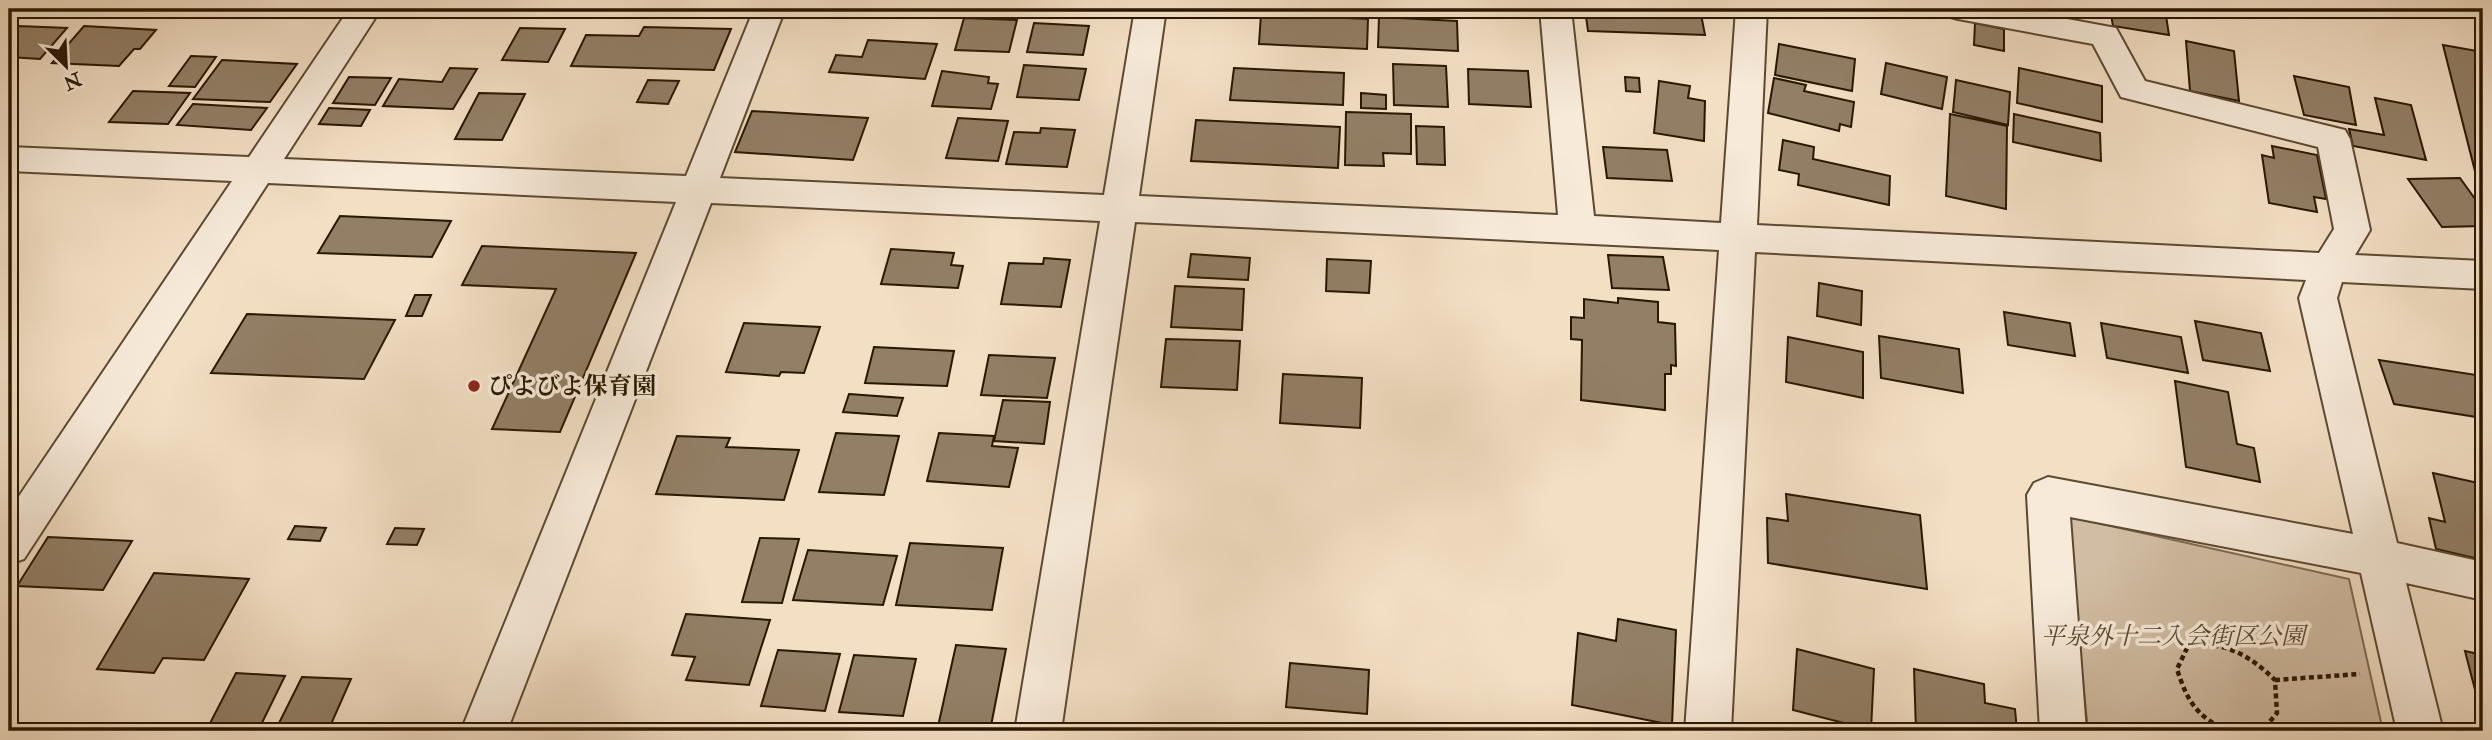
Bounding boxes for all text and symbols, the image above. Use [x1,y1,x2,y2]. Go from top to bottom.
north arrow [32,32,102,102]
text: N [59,66,86,95]
place label: ぴよびよ保育園 [488,371,656,402]
marker: ぴよびよ保育園 [466,378,482,394]
park label: 平泉外十二入会街区公園 [2041,621,2309,652]

